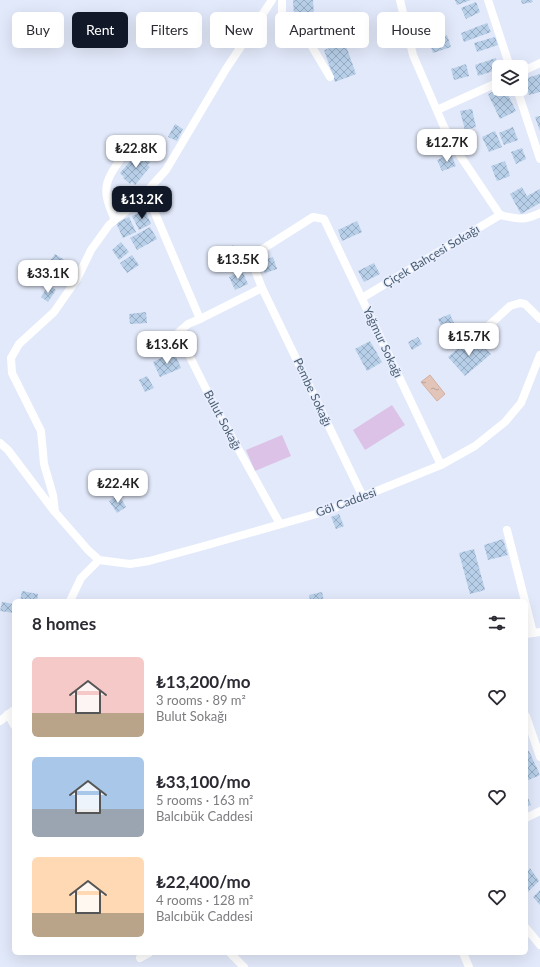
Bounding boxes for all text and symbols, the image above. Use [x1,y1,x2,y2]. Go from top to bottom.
chip: Buy [12,12,64,48]
chip: Rent [72,12,128,48]
chip: Filters [136,12,202,48]
chip: New [210,12,267,48]
chip: Apartment [275,12,369,48]
chip: House [377,12,445,48]
map controls [492,60,528,96]
button: layers [492,60,528,96]
pin: ₺12.7K [414,129,480,163]
text: ₺12.7K [426,134,468,150]
pin: ₺22.8K [103,135,169,169]
text: ₺22.8K [115,140,157,156]
pin: ₺13.2K [109,186,175,220]
text: ₺13.2K [121,191,163,207]
street label: Çiçek Bahçesi Sokağı [380,221,482,291]
pin: ₺13.5K [205,246,271,280]
text: ₺13.5K [217,251,259,267]
pin: ₺33.1K [15,260,81,294]
text: ₺33.1K [27,265,69,281]
street label: Yağmur Sokağı [360,304,406,380]
pin: ₺15.7K [436,323,502,357]
text: ₺15.7K [448,328,490,344]
pin: ₺13.6K [134,331,200,365]
text: ₺13.6K [146,336,188,352]
street label: Pembe Sokağı [291,355,335,429]
street label: Bulut Sokağı [201,387,245,453]
pin: ₺22.4K [85,470,151,504]
text: ₺22.4K [97,475,139,491]
street label: Göl Caddesi [314,484,378,520]
icon: filters [486,612,508,634]
text: 8 homes [32,613,96,634]
text: ₺13,200/mo [156,671,251,692]
icon: home [64,673,112,721]
icon: heart [486,686,508,708]
text: 3 rooms · 89 m² [156,692,246,708]
text: Bulut Sokağı [156,708,227,724]
text: ₺33,100/mo [156,771,251,792]
icon: home [64,773,112,821]
icon: heart [486,786,508,808]
text: 5 rooms · 163 m² [156,792,253,808]
text: Balcıbük Caddesi [156,808,253,824]
text: ₺22,400/mo [156,871,251,892]
icon: home [64,873,112,921]
icon: heart [486,886,508,908]
text: 4 rooms · 128 m² [156,892,253,908]
text: Balcıbük Caddesi [156,908,253,924]

